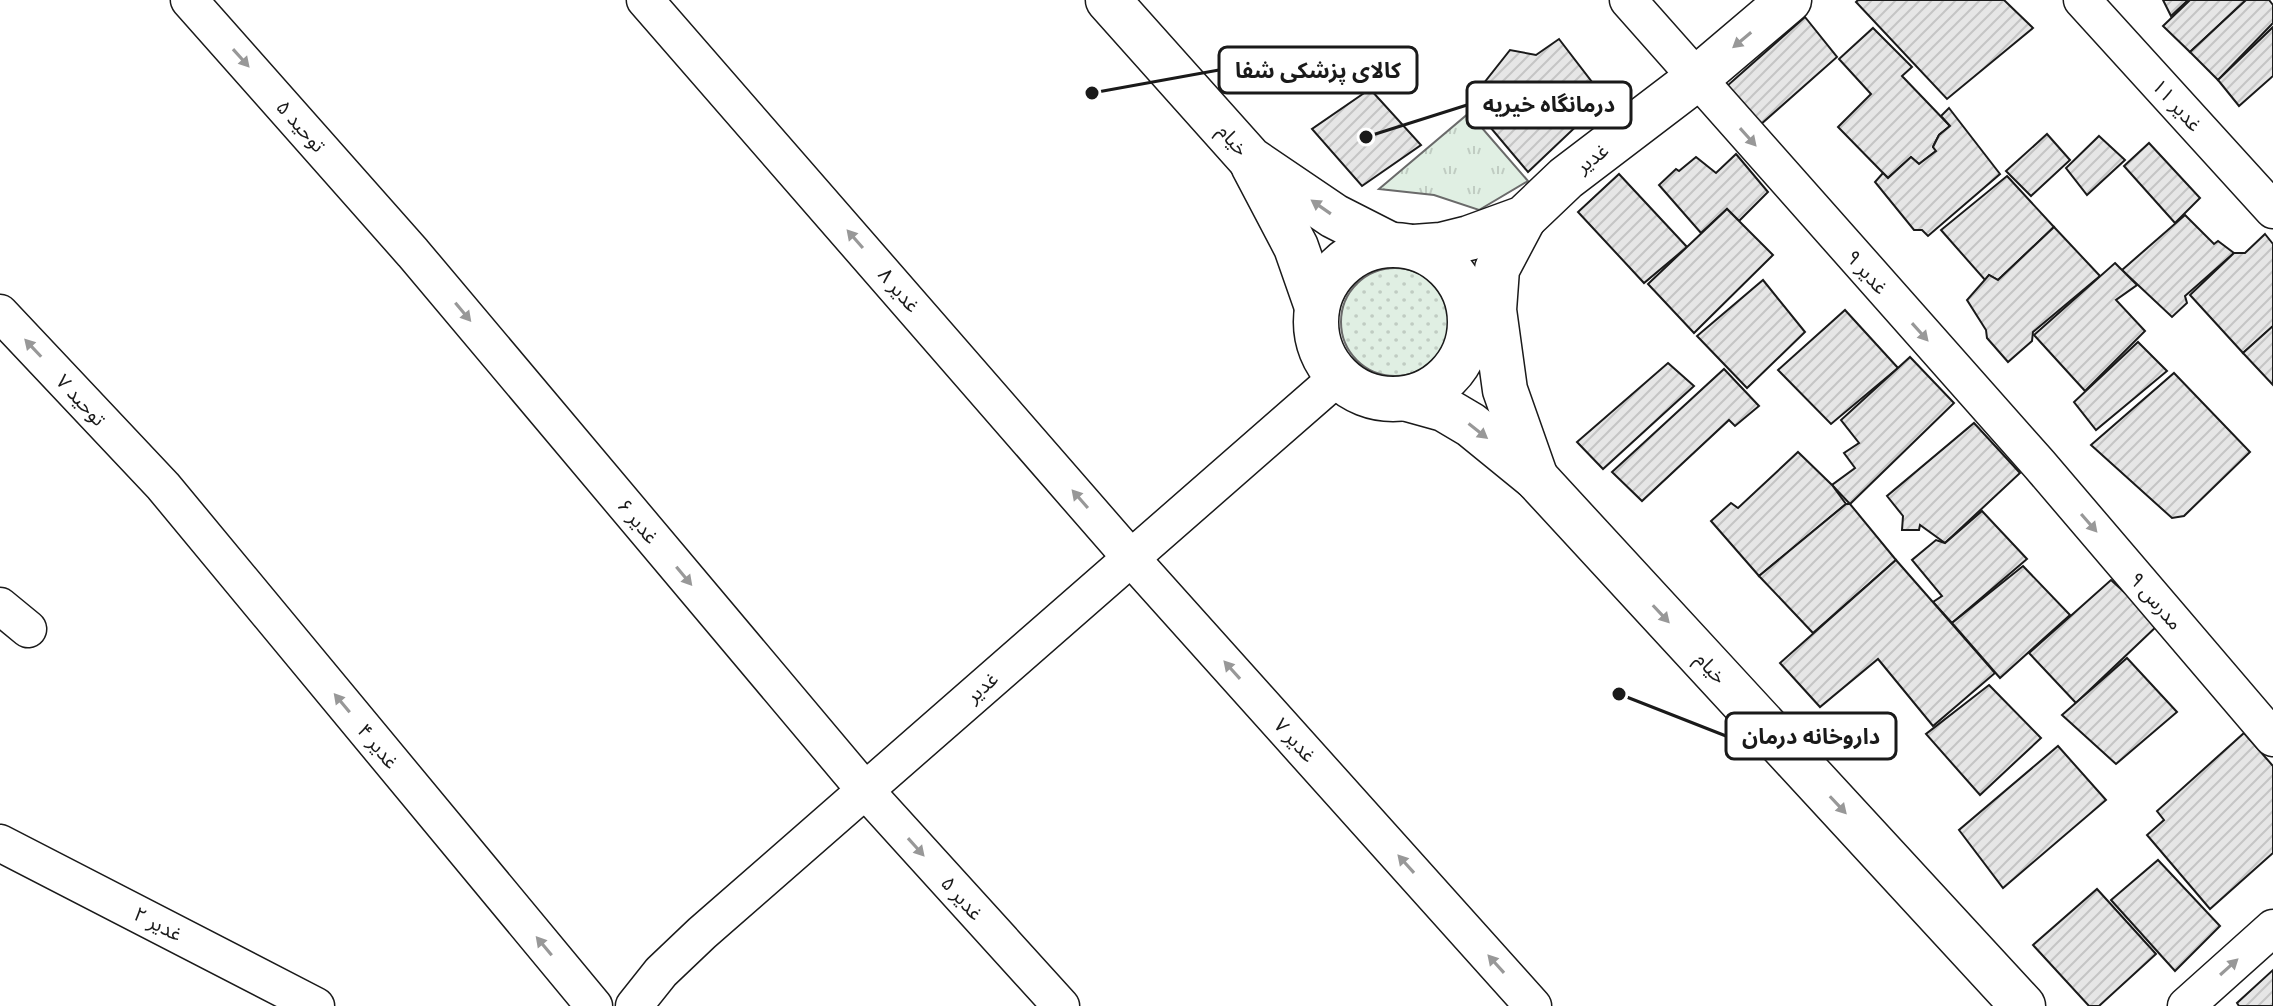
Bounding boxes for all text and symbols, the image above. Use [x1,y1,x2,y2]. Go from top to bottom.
one-way arrow [1733,31,1753,48]
callout: کالای پزشکی شفا [1219,47,1417,93]
one-way arrow [231,49,249,68]
text: کالای پزشکی شفا [1235,57,1402,85]
street label: غدیر ۱۱ [2147,74,2207,136]
callout: درمانگاه خیریه [1467,82,1631,128]
text: درمانگاه خیریه [1483,91,1615,118]
street label: توحید ۵ [271,95,331,157]
street label: خیام [1210,119,1254,163]
one-way arrow [1738,128,1756,147]
street label: غدیر [1570,138,1613,179]
one-way arrow [1310,200,1331,215]
one-way arrow [846,230,864,249]
street label: غدیر ۹ [1841,245,1893,299]
street label: غدیر ۸ [873,263,925,317]
one-way arrow [454,302,471,322]
one-way arrow [1911,322,1929,341]
one-way arrow [24,339,42,358]
street label: توحید ۷ [51,369,111,431]
one-way arrow [1468,422,1488,438]
one-way arrow [1072,489,1089,509]
street label: غدیر ۶ [612,494,664,548]
one-way arrow [2080,513,2097,533]
one-way arrow [675,565,692,585]
street label: مدرس ۹ [2124,567,2188,635]
one-way arrow [1652,604,1670,623]
street label: خیام [1688,647,1732,691]
one-way arrow [1223,660,1241,680]
street label: غدیر [960,667,1003,708]
one-way arrow [334,693,351,713]
street label: غدیر ۷ [1269,713,1321,767]
callout: داروخانه درمان [1726,713,1896,759]
street label: غدیر ۴ [352,719,404,773]
text: داروخانه درمان [1742,723,1880,750]
one-way arrow [1828,795,1846,814]
one-way arrow [907,837,925,856]
one-way arrow [1397,854,1415,873]
street label: غدیر ۵ [936,871,988,925]
street label: غدیر ۲ [130,902,186,946]
one-way arrow [536,936,553,956]
one-way arrow [1487,954,1505,973]
one-way arrow [2219,959,2239,976]

